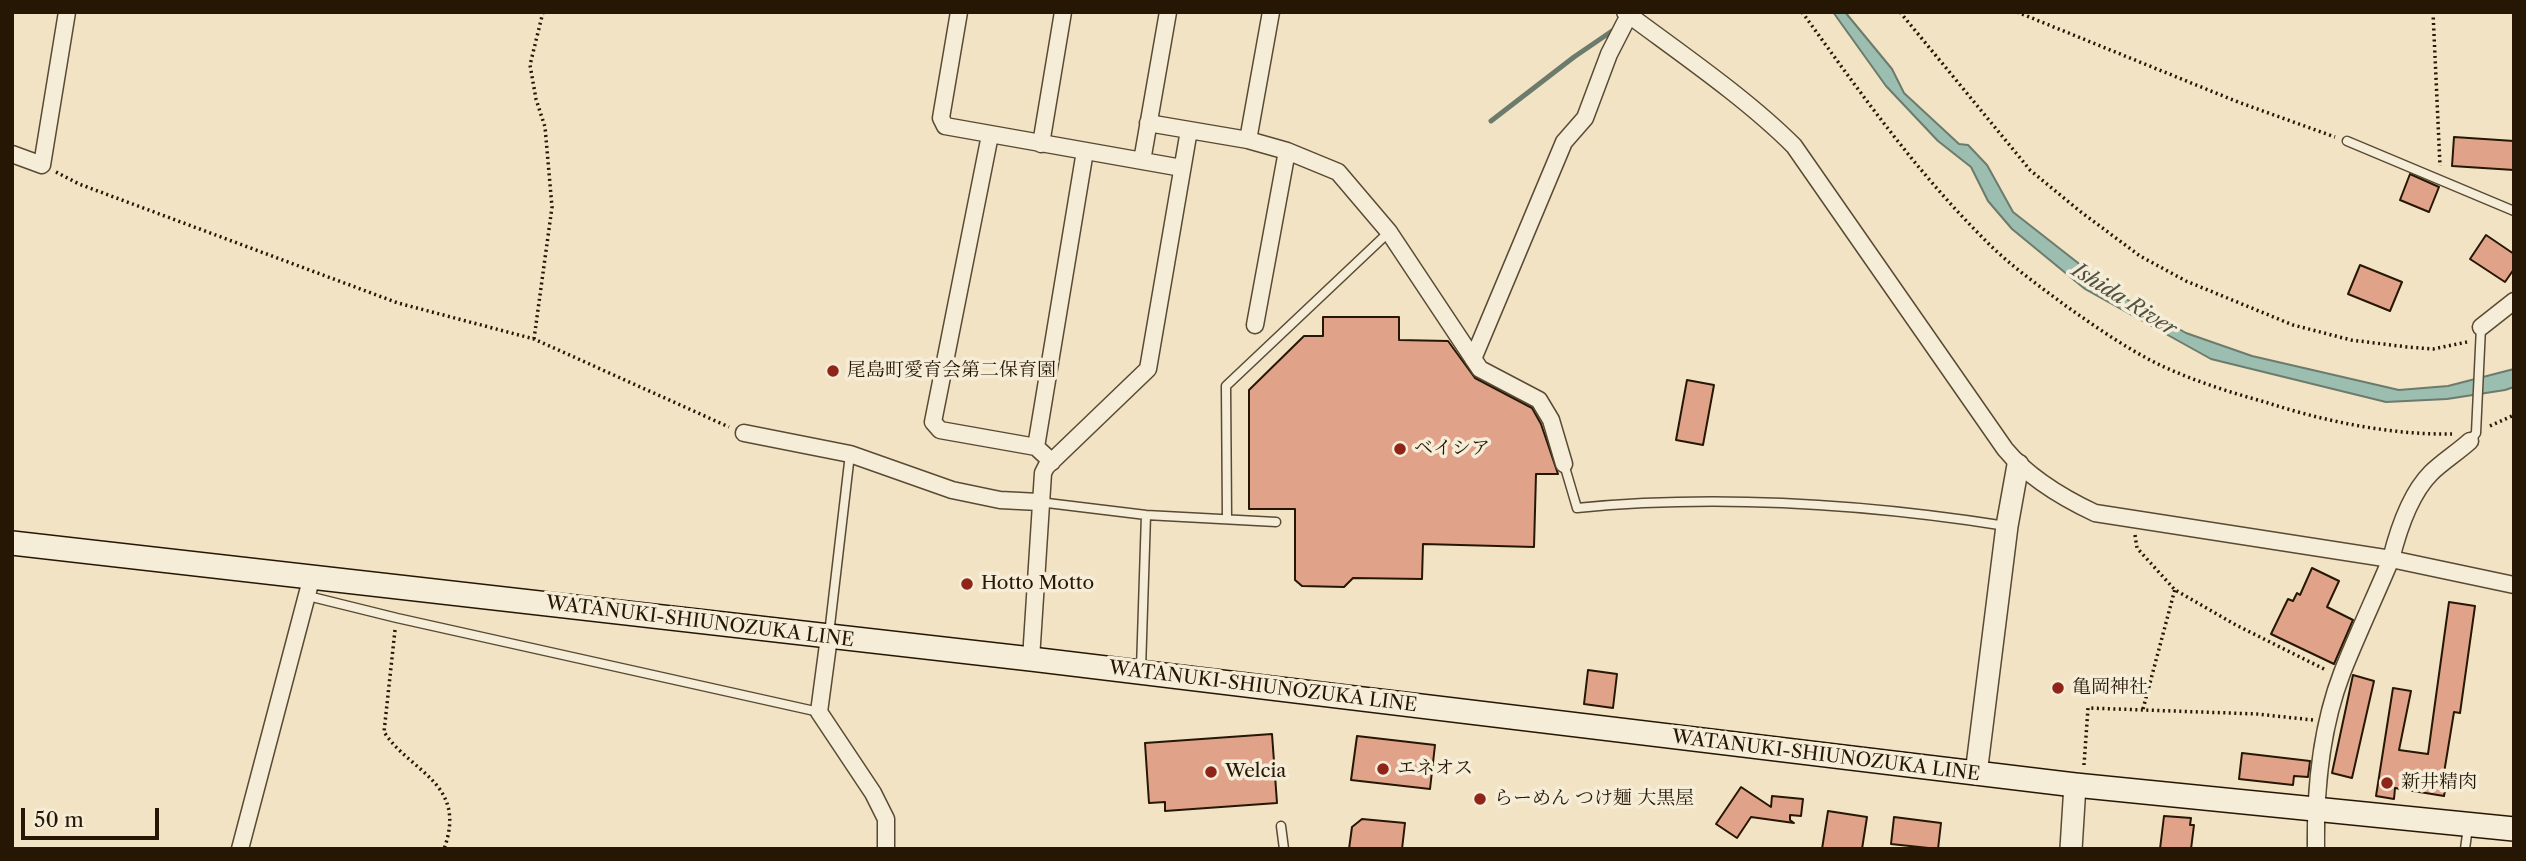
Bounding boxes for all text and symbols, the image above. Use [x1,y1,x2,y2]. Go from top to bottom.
water label: Ishida River [2067,258,2181,342]
place label: 尾島町愛育会第二保育園 [847,360,1056,382]
marker: 尾島町愛育会第二保育園 [825,363,841,379]
place label: ベイシア [1414,438,1490,460]
marker: ベイシア [1392,441,1408,457]
place label: Hotto Motto [981,573,1094,595]
marker: Hotto Motto [959,576,975,592]
street label: WATANUKI-SHIUNOZUKA LINE [545,592,855,652]
street label: WATANUKI-SHIUNOZUKA LINE [1108,657,1418,717]
place label: 亀岡神社 [2072,677,2148,699]
marker: 亀岡神社 [2050,680,2066,696]
street label: WATANUKI-SHIUNOZUKA LINE [1671,726,1981,786]
place label: エネオス [1397,758,1473,780]
place label: Welcia [1225,761,1286,783]
marker: エネオス [1375,761,1391,777]
marker: Welcia [1203,764,1219,780]
place label: 新井精肉 [2401,772,2477,794]
marker: 新井精肉 [2379,775,2395,791]
place label: らーめん つけ麺 大黒屋 [1494,788,1694,810]
marker: らーめん つけ麺 大黒屋 [1472,791,1488,807]
scale bar [24,794,163,838]
text: 50 m [34,807,84,832]

